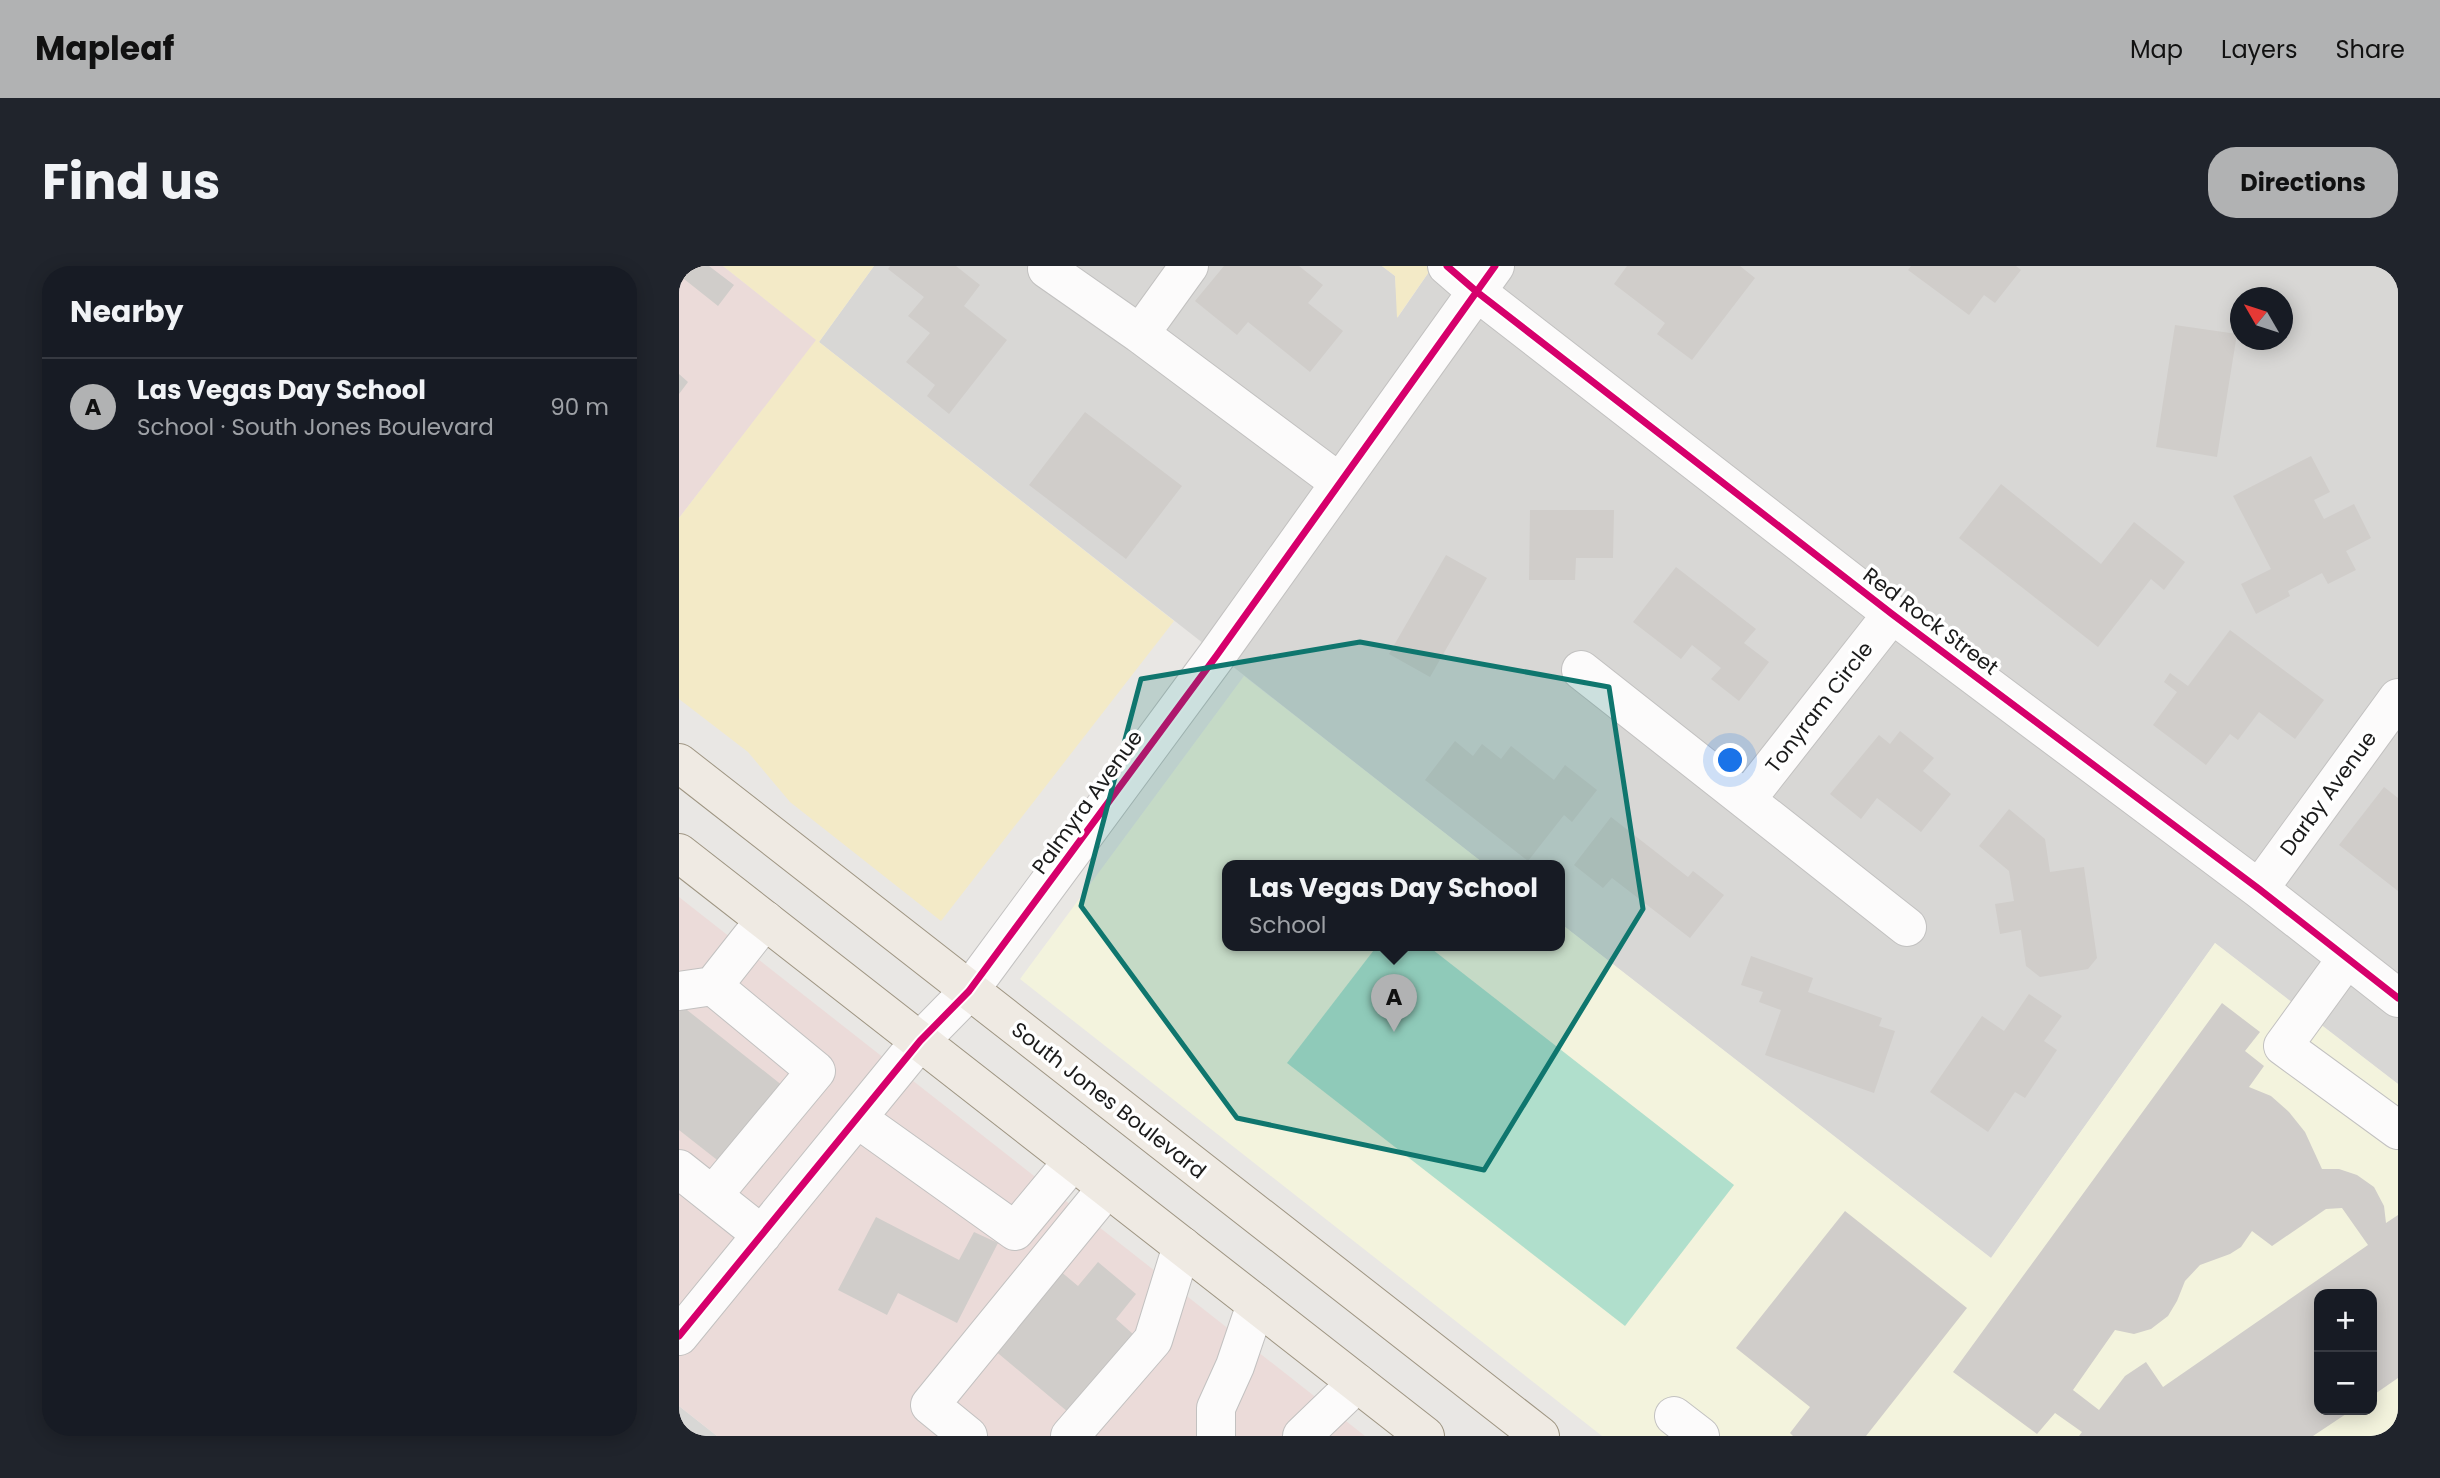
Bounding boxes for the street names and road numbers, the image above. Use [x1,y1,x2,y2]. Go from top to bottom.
street label: Red Rock Street [1857,561,2005,681]
street label: Tonyram Circle [1758,635,1880,779]
street label: Palmyra Avenue [1025,724,1149,880]
street label: Darby Avenue [2273,725,2383,861]
street label: South Jones Boulevard [1006,1015,1212,1185]

